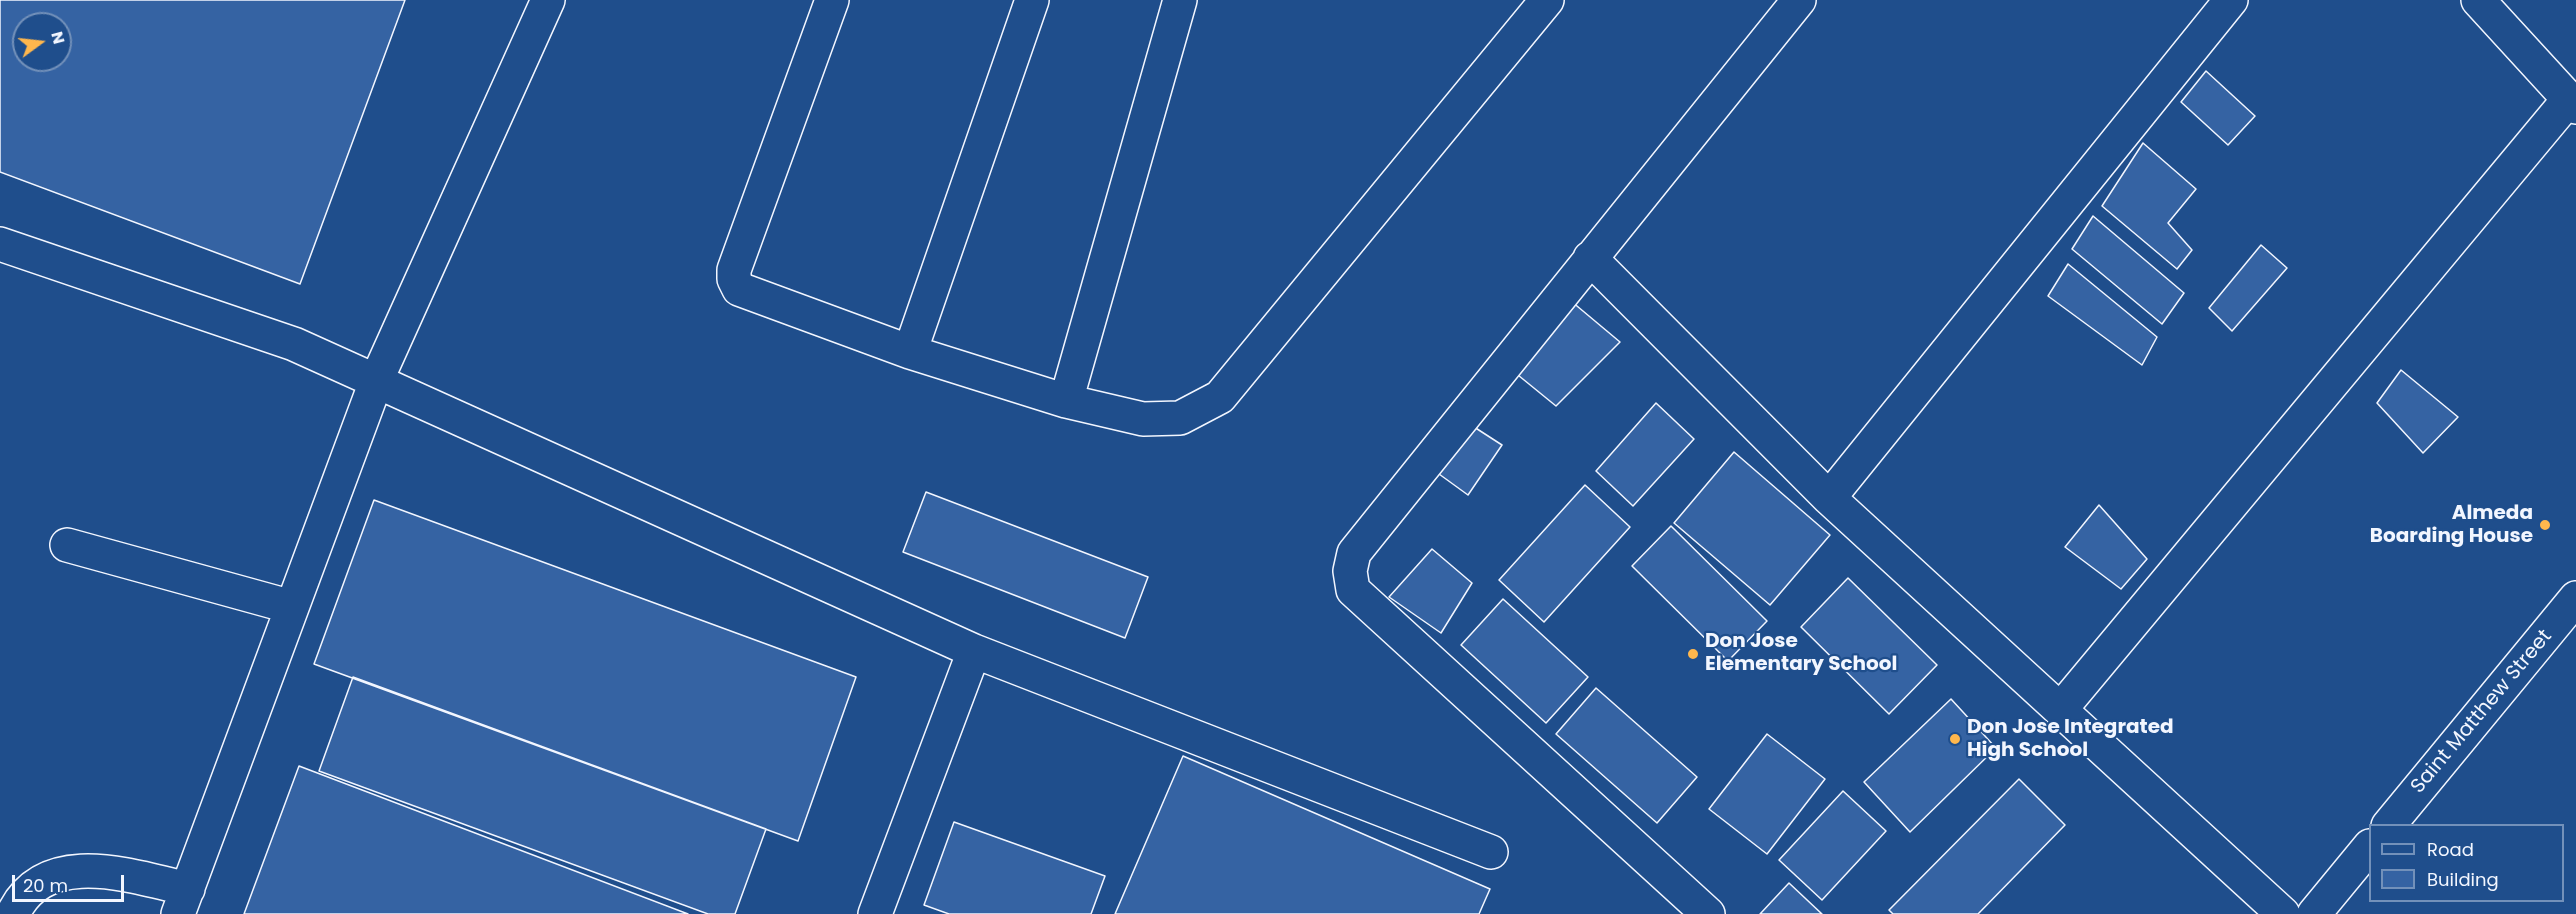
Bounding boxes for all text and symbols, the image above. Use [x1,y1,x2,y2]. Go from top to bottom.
north arrow [12,12,72,72]
text: N [45,29,71,47]
place label: Almeda Boarding House [2370,502,2533,549]
marker: Almeda Boarding House [2538,518,2552,532]
street label: Saint Matthew Street [2406,625,2558,799]
place label: Don Jose Elementary School [1705,630,1897,677]
marker: Don Jose Elementary School [1686,647,1700,661]
place label: Don Jose Integrated High School [1967,716,2174,763]
marker: Don Jose Integrated High School [1948,732,1962,746]
legend [2369,824,2564,902]
text: Road [2427,837,2474,862]
scale bar [15,863,128,901]
text: Building [2427,867,2499,892]
text: 20 m [23,873,68,898]

